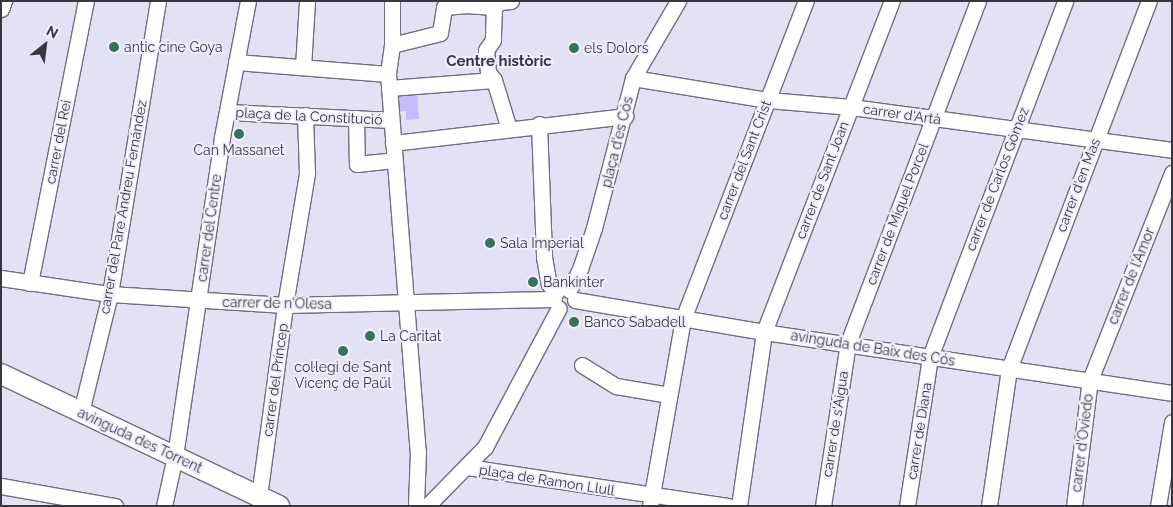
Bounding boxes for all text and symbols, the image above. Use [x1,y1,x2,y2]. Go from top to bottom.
north arrow [20,20,70,70]
text: N [44,22,61,41]
place label: antic cine Goya [124,39,223,55]
place label: els Dolors [584,40,649,56]
marker: antic cine Goya [108,41,120,53]
marker: els Dolors [568,42,580,54]
district label: Centre històric [446,53,552,71]
street label: plaça d'es Cós [598,95,636,189]
street label: carrer del Rei [42,98,74,186]
street label: carrer del Pare Andreu Fernández [96,98,150,316]
street label: carrer del Sant Crist [713,98,775,222]
street label: carrer d'Artà [862,100,942,128]
street label: plaça de la Constitució [235,104,383,128]
street label: carrer de Carlos Gómez [962,105,1032,253]
street label: carrer de Sant Joan [792,118,852,242]
marker: Can Massanet [233,128,245,140]
street label: carrer d'en Mas [1052,136,1104,234]
street label: carrer de Miquel Porcel [862,140,932,288]
place label: Can Massanet [194,142,284,158]
street label: carrer del Centre [193,173,225,283]
street label: carrer de l'Amor [1104,225,1158,327]
place label: Sala Imperial [500,235,584,251]
marker: Sala Imperial [484,237,496,249]
place label: Bankinter [543,274,604,290]
marker: Bankinter [527,276,539,288]
street label: carrer de n'Olesa [222,294,332,312]
place label: Banco Sabadell [584,314,686,330]
marker: Banco Sabadell [568,316,580,328]
street label: carrer del Príncep [259,322,291,438]
street label: avinguda de Baix des Cós [790,327,956,369]
place label: La Caritat [380,328,442,344]
marker: La Caritat [364,330,376,342]
marker: col·legi de Sant Vicenç de Paül [337,345,349,357]
place label: col·legi de Sant Vicenç de Paül [294,359,392,392]
street label: carrer de s'Aigua [818,369,852,479]
street label: carrer de Diana [903,381,935,481]
street label: carrer d'Oviedo [1068,393,1096,493]
street label: avinguda des Torrent [75,404,205,476]
street label: plaça de Ramon Llull [478,461,616,499]

